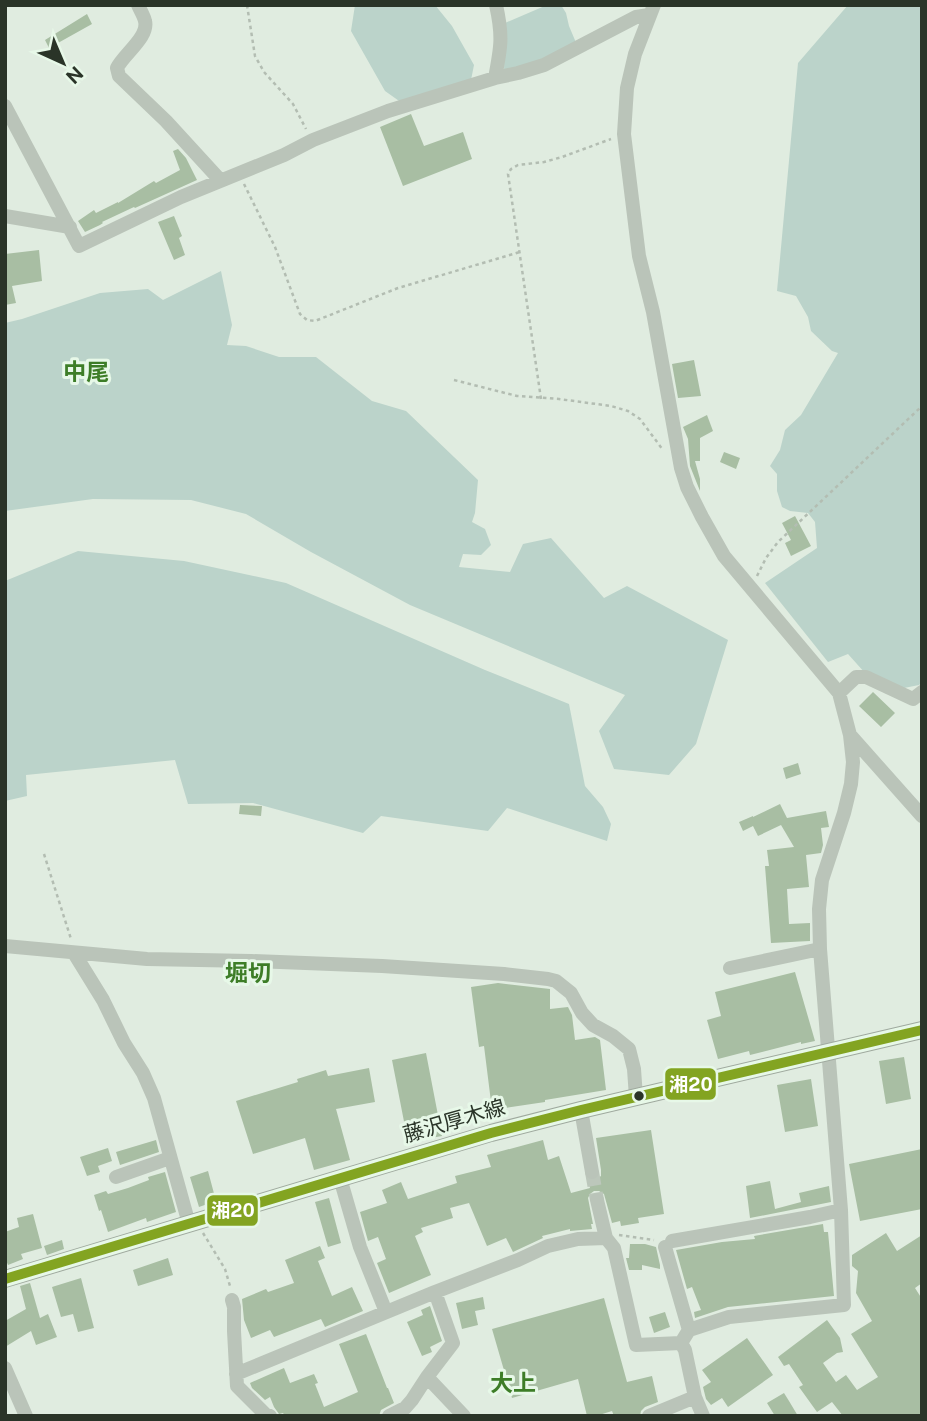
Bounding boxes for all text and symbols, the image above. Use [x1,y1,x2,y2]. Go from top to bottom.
north arrow [28,28,98,98]
text: N [62,62,88,88]
district label: 中尾 [63,358,109,385]
district label: 堀切 [225,959,271,986]
line badge: 湘20 [664,1067,717,1101]
text: 湘20 [669,1073,713,1095]
unlabelled marker [632,1089,646,1103]
street label: 藤沢厚木線 [400,1094,508,1147]
line badge: 湘20 [206,1194,259,1227]
text: 湘20 [211,1199,255,1221]
district label: 大上 [490,1369,536,1396]

